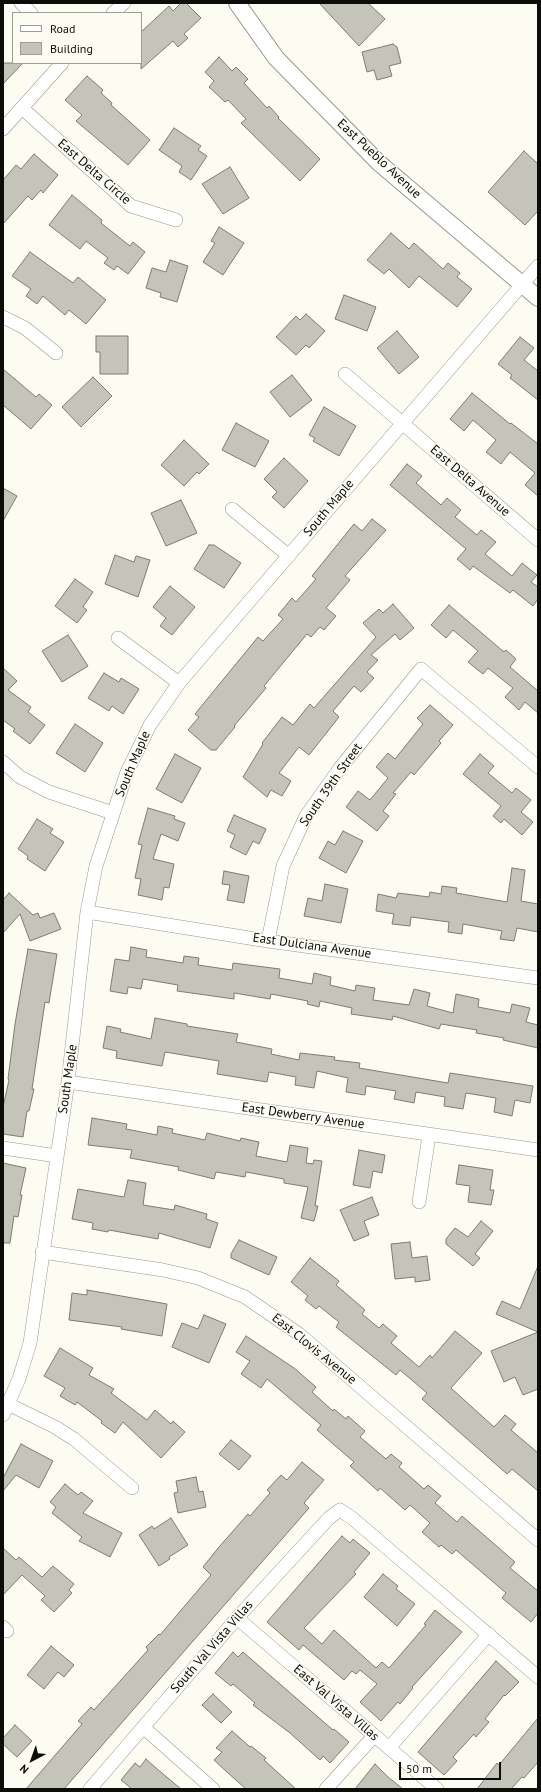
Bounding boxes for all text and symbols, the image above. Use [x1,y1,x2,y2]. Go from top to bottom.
legend [12,12,142,64]
text: Road [50,21,75,36]
text: Building [50,41,93,56]
street label: East Pueblo Avenue [334,116,424,202]
street label: East Delta Circle [54,136,134,208]
street label: East Delta Avenue [427,442,513,520]
street label: South Maple [301,476,357,540]
street label: South Maple [112,729,154,799]
street label: South 39th Street [296,740,366,830]
street label: East Dulciana Avenue [252,930,372,962]
street label: South Maple [55,1043,81,1115]
street label: East Dewberry Avenue [241,1100,365,1132]
street label: East Clovis Avenue [269,1310,359,1388]
street label: South Val Vista Villas [168,1598,256,1696]
street label: East Val Vista Villas [290,1662,382,1744]
north arrow [12,1740,52,1780]
scale bar [401,1754,503,1780]
text: N [17,1761,31,1777]
text: 50 m [406,1761,432,1776]

